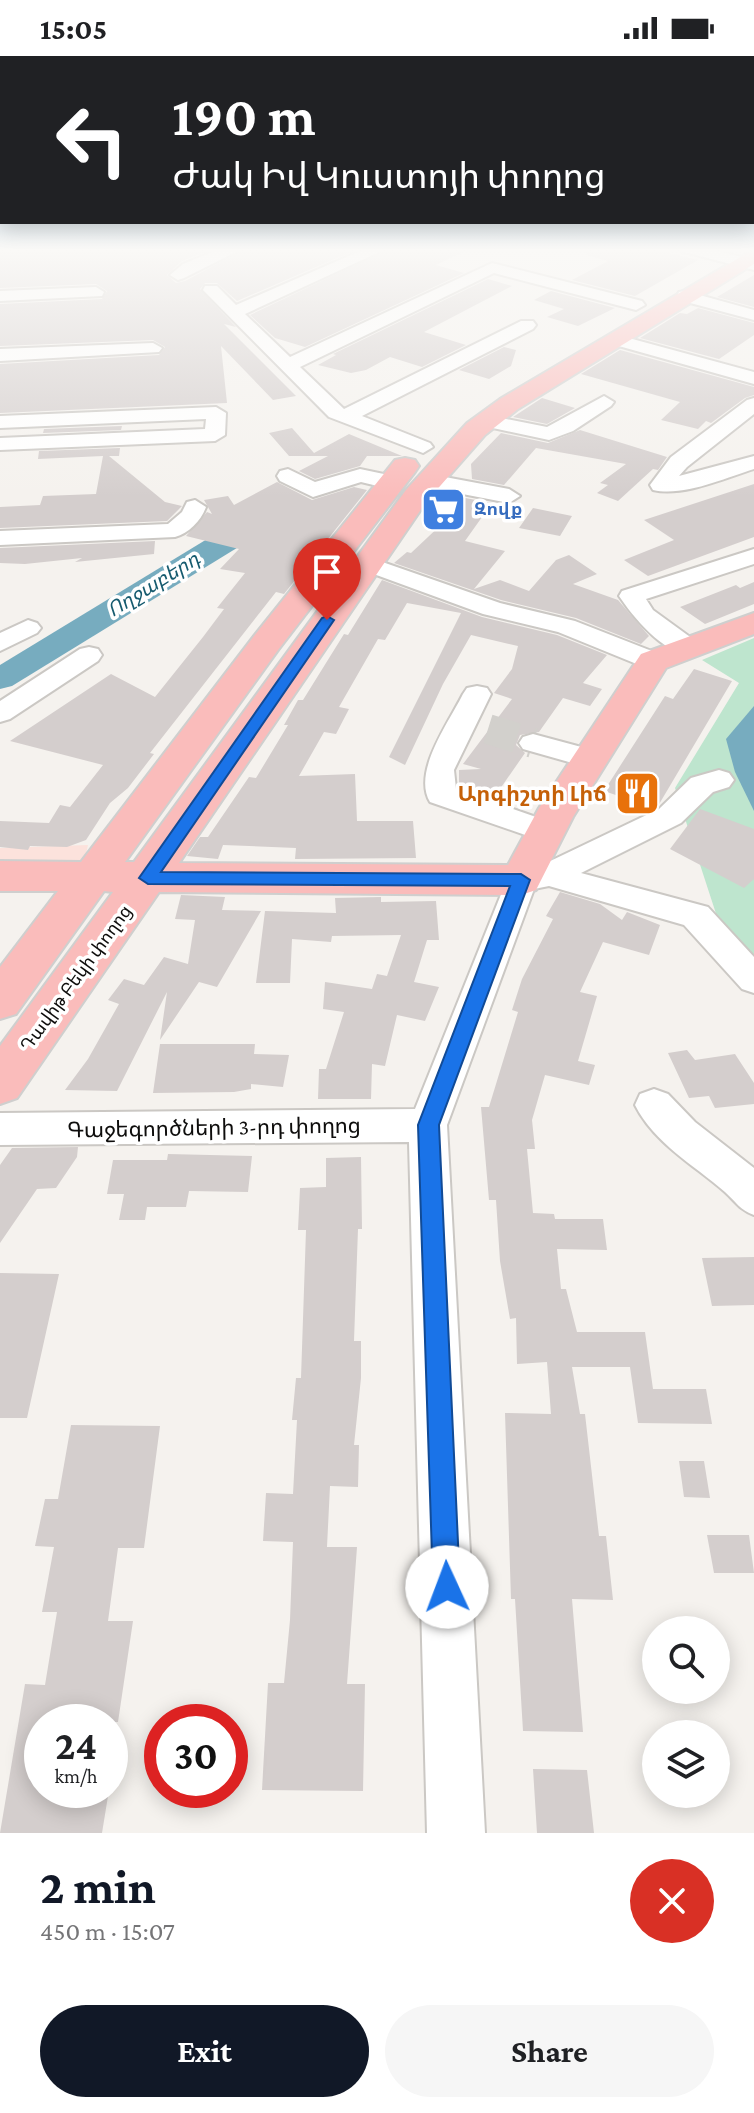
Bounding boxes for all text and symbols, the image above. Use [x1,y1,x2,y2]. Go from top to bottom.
text: 15:05 [40,12,107,45]
text: 190 m [172,85,316,147]
icon: left [40,88,144,192]
text: Ժակ Իվ Կուստոյի փողոց [172,156,606,196]
supermarket icon: Զովք [419,485,467,533]
place label: Զովք [474,499,522,519]
pin [293,538,361,620]
water label: Ողջաբերդ [103,546,205,622]
icon: arrive [305,550,349,594]
restaurant icon: Արգիշտի Լիճ [614,769,662,817]
place label: Արգիշտի Լիճ [458,781,607,806]
street label: Դավիթ Բեկի փողոց [16,901,136,1055]
street label: Գաջեգործների 3-րդ փողոց [67,1112,361,1143]
position arrow [405,1545,489,1629]
map controls [642,1616,730,1808]
button: search [642,1616,730,1704]
speed limit sign: 30 [144,1704,248,1808]
button: layers [642,1720,730,1808]
text: 24 [55,1723,97,1768]
text: km/h [54,1765,98,1787]
button: close [630,1859,714,1943]
text: 2 min [40,1860,156,1913]
text: 450 m · 15:07 [40,1917,175,1946]
button: Exit [40,2005,369,2097]
button: Share [385,2005,714,2097]

